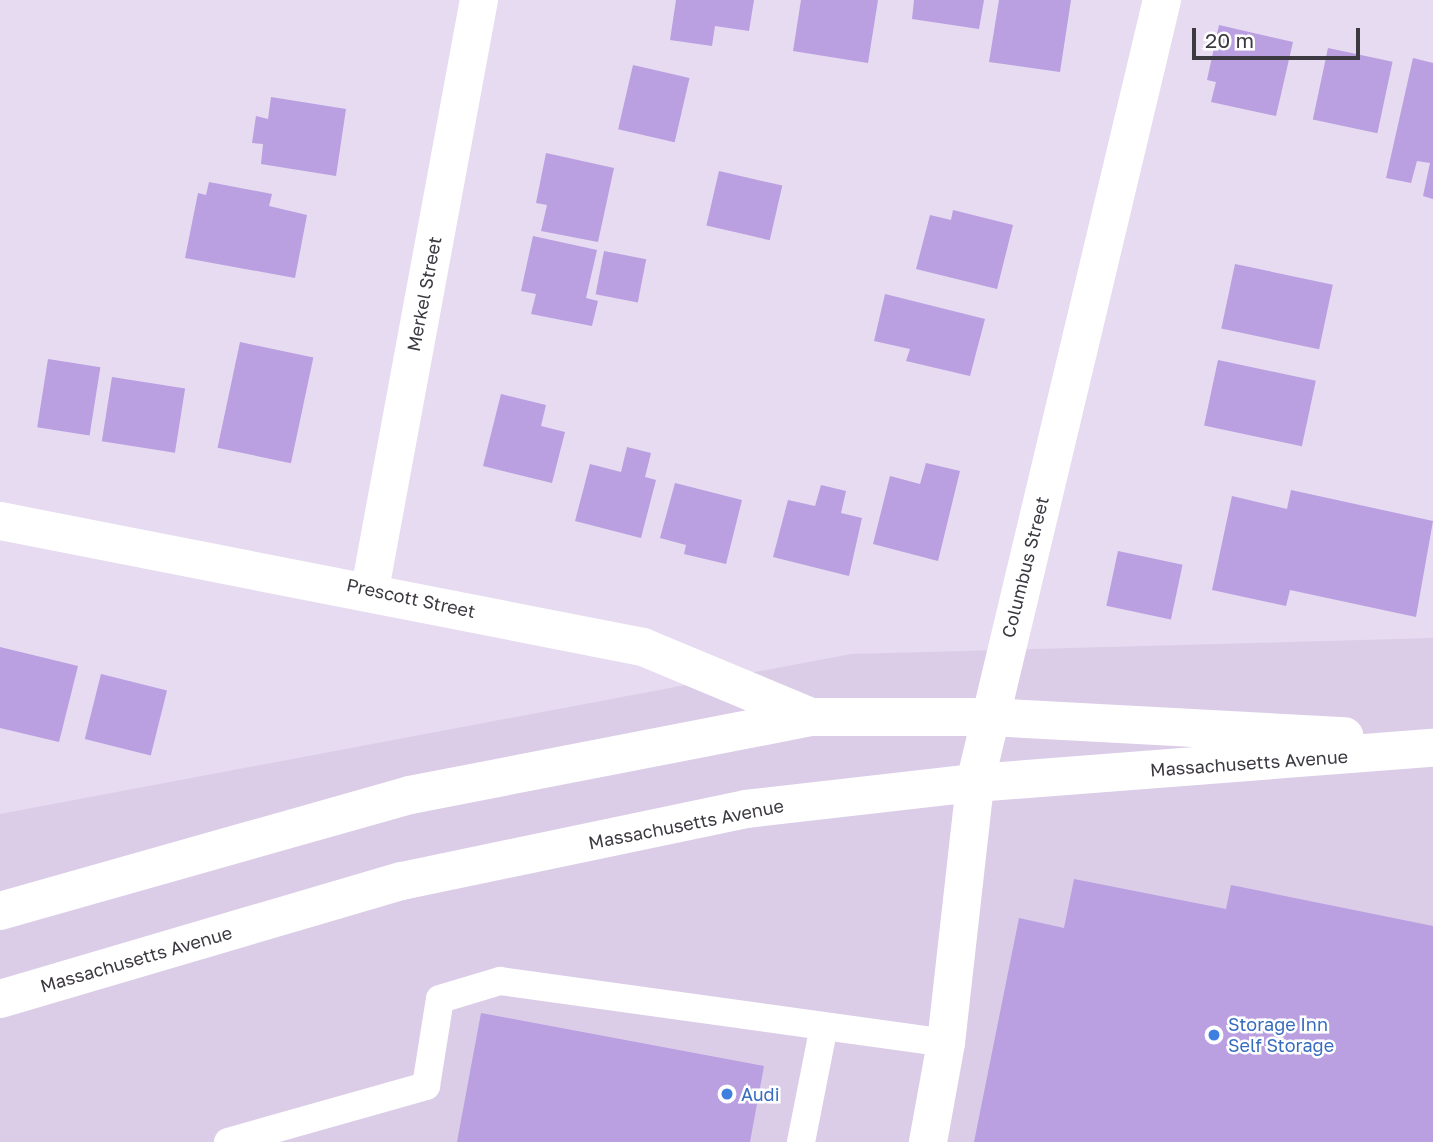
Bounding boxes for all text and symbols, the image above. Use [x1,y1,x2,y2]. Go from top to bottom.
scale bar [1195,14,1363,58]
text: 20 m [1205,27,1254,53]
street label: Merkel Street [402,235,446,353]
street label: Columbus Street [997,494,1053,640]
street label: Prescott Street [345,574,477,622]
street label: Massachusetts Avenue [1149,745,1349,781]
street label: Massachusetts Avenue [587,794,785,854]
street label: Massachusetts Avenue [38,921,234,997]
place label: Storage Inn Self Storage [1228,1014,1334,1056]
marker: Storage Inn Self Storage [1206,1027,1222,1043]
place label: Audi [741,1083,779,1105]
marker: Audi [719,1086,735,1102]

